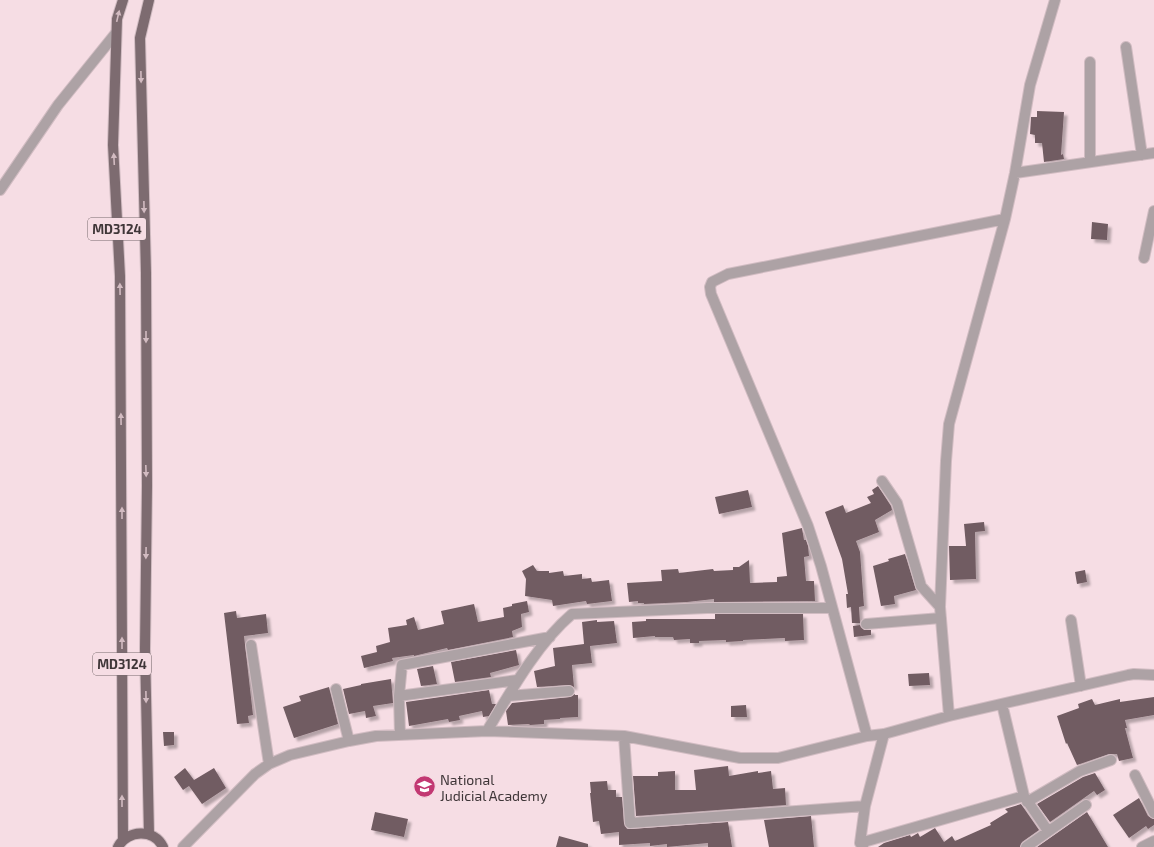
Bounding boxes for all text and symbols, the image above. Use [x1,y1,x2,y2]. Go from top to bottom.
one-way arrow [116,9,122,22]
one-way arrow [138,71,144,84]
one-way arrow [110,153,117,165]
one-way arrow [141,201,148,213]
road number: MD3124 [88,218,146,240]
one-way arrow [117,282,123,295]
one-way arrow [143,331,149,344]
one-way arrow [118,412,124,425]
one-way arrow [143,465,150,477]
one-way arrow [119,506,125,519]
one-way arrow [143,547,149,560]
one-way arrow [119,636,125,649]
road number: MD3124 [93,653,151,675]
one-way arrow [143,691,149,704]
place label: National Judicial Academy [440,771,548,804]
school or university icon: National Judicial Academy [411,774,437,800]
one-way arrow [119,794,125,807]

